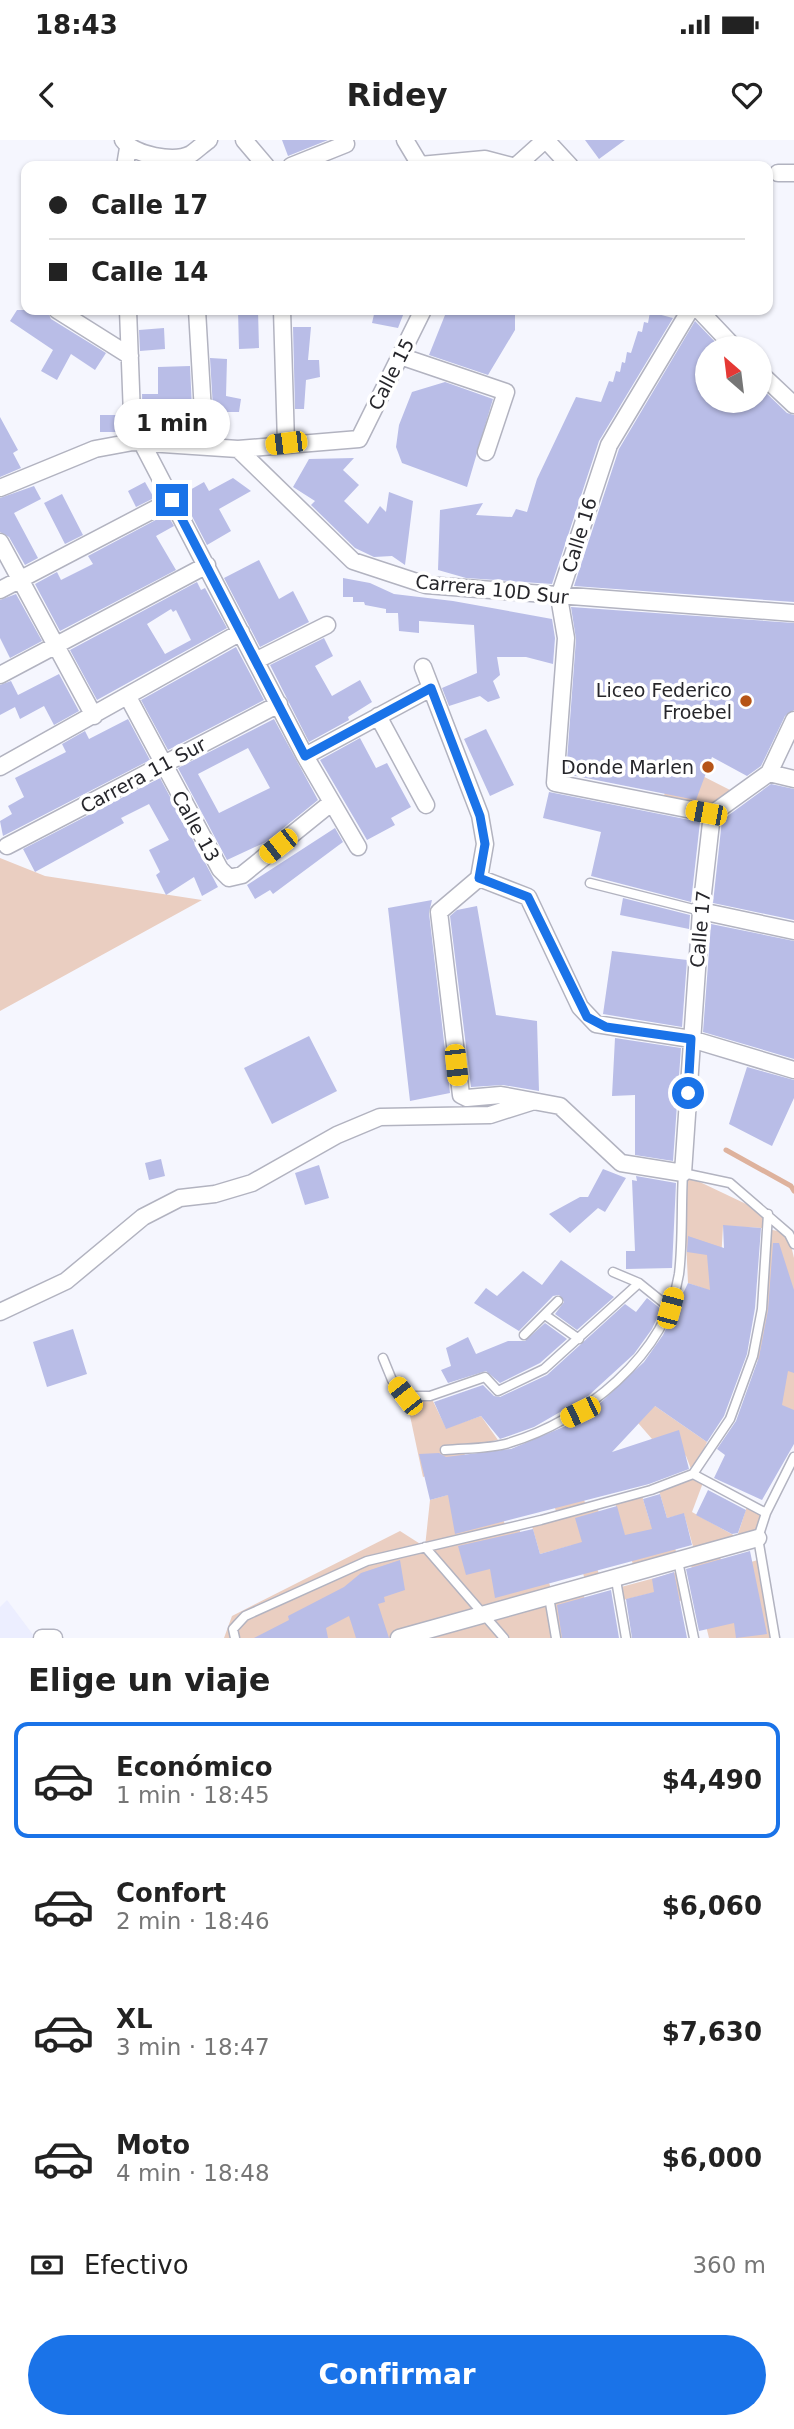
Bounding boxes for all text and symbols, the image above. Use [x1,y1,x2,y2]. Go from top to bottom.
text: 18:43 [35,10,118,40]
icon: back [28,76,66,114]
text: Ridey [346,76,448,114]
icon: heart [728,76,766,114]
text: Calle 17 [91,190,208,220]
text: Calle 14 [91,257,208,287]
street label: Calle 15 [364,335,418,413]
north arrow [695,336,772,413]
map controls [695,336,772,413]
callout: 1 min [114,398,230,448]
text: 1 min [136,410,208,436]
car [264,430,309,456]
route end [156,484,188,516]
street label: Calle 16 [557,495,601,575]
street label: Carrera 10D Sur [414,570,570,608]
place label: Liceo Federico Froebel [596,679,732,723]
marker: Liceo Federico Froebel [738,693,754,709]
street label: Carrera 11 Sur [76,733,210,817]
place label: Donde Marlen [561,756,694,778]
marker: Donde Marlen [700,759,716,775]
street label: Calle 13 [168,787,224,865]
car [684,799,729,827]
car [255,825,302,867]
street label: Calle 17 [686,890,714,968]
car [444,1043,469,1087]
route start [672,1077,704,1109]
car [655,1285,686,1331]
car [384,1373,427,1419]
car [557,1393,604,1431]
text: Elige un viaje [28,1661,270,1699]
icon: car [32,1749,95,1812]
text: Económico [116,1752,273,1782]
text: $4,490 [662,1765,762,1795]
text: 1 min · 18:45 [116,1782,270,1808]
icon: car [32,1875,95,1938]
text: Confort [116,1878,226,1908]
text: $6,060 [662,1891,762,1921]
text: 2 min · 18:46 [116,1908,270,1934]
icon: car [32,2001,95,2064]
text: XL [116,2004,153,2034]
text: $7,630 [662,2017,762,2047]
text: 3 min · 18:47 [116,2034,270,2060]
icon: car [32,2127,95,2190]
text: Moto [116,2130,190,2160]
text: $6,000 [662,2143,762,2173]
text: 4 min · 18:48 [116,2160,270,2186]
icon: cash [28,2246,66,2284]
text: Efectivo [84,2250,189,2280]
text: 360 m [692,2252,766,2278]
button: Confirmar [28,2335,766,2415]

